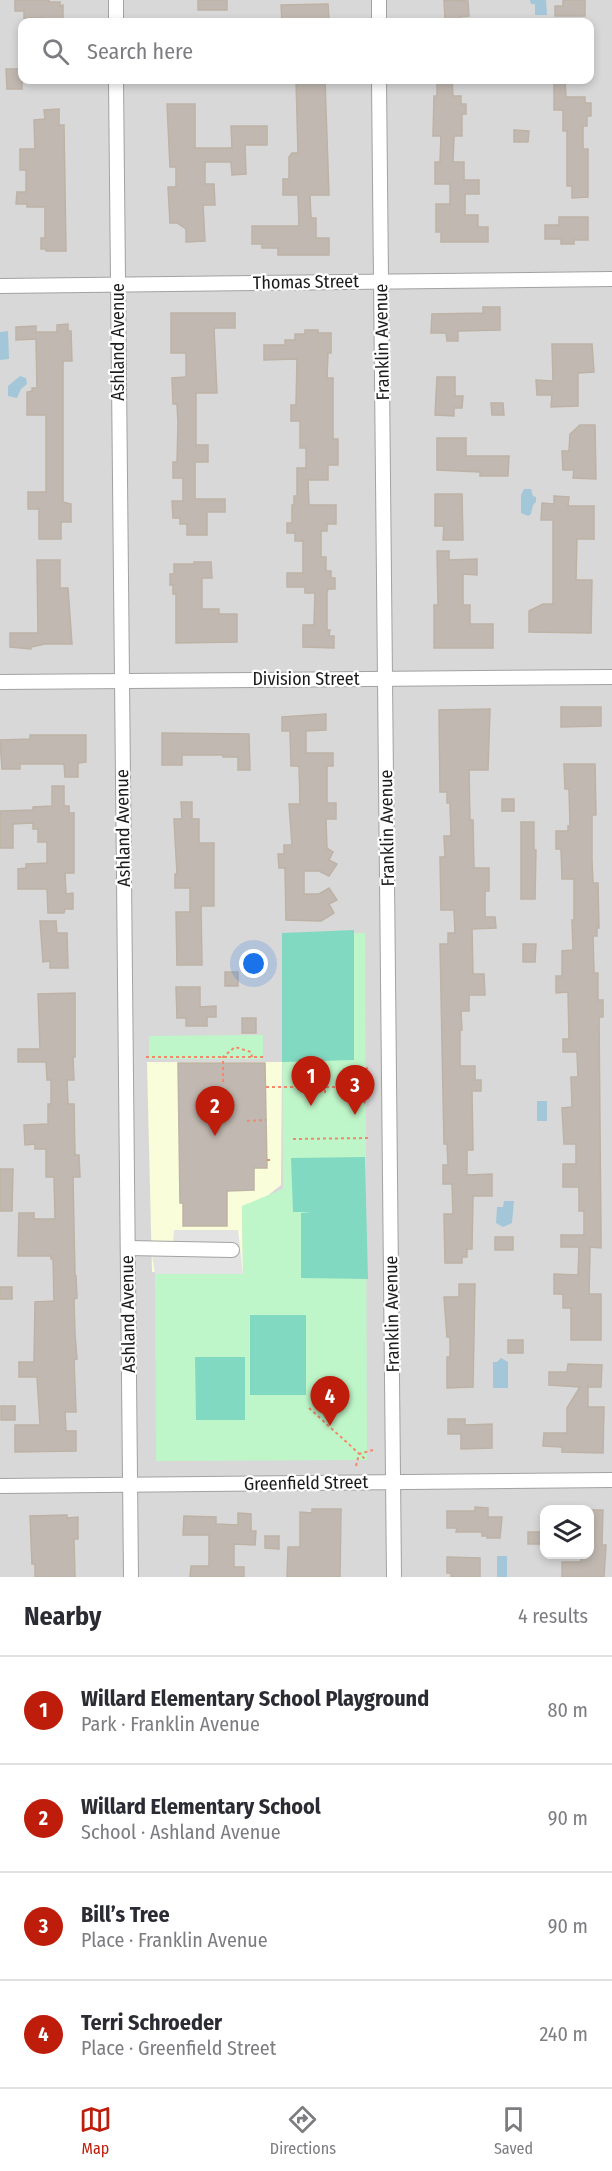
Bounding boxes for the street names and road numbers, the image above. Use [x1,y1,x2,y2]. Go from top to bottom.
street label: Thomas Street [253,270,359,294]
street label: Ashland Avenue [107,283,129,401]
street label: Franklin Avenue [370,283,394,401]
street label: Division Street [252,668,360,690]
street label: Ashland Avenue [111,769,135,887]
street label: Franklin Avenue [375,769,399,887]
street label: Ashland Avenue [116,1255,140,1373]
street label: Franklin Avenue [380,1255,404,1373]
street label: Greenfield Street [244,1471,369,1495]

